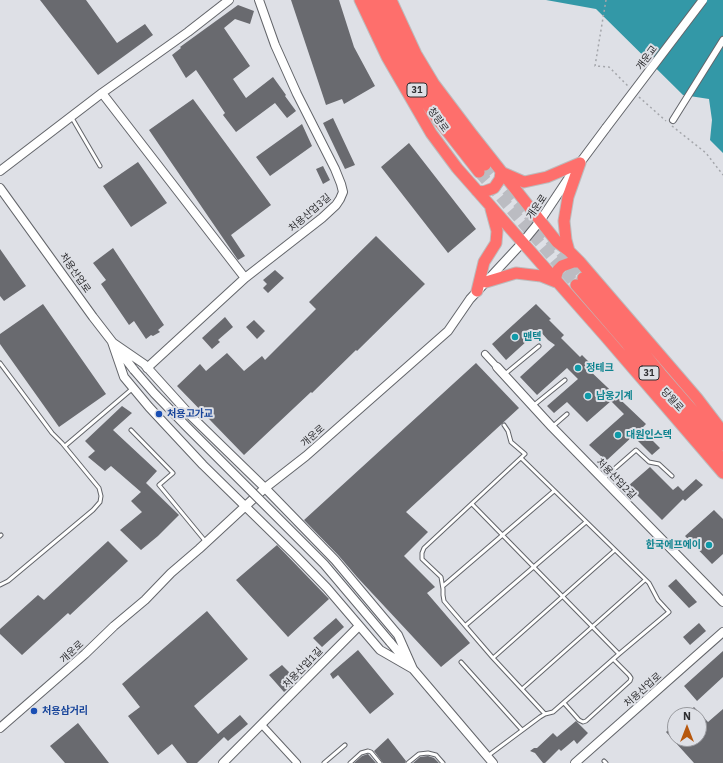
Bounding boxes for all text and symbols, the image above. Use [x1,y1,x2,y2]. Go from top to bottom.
street label: 개운교 [634,43,660,73]
road number: 31 [407,83,427,97]
street label: 청량로 [425,105,451,135]
street label: 처용산업3길 [286,191,334,235]
street label: 개운로 [524,192,550,222]
street label: 처용산업로 [57,251,93,295]
place label: 맨텍 [523,331,541,343]
marker: 맨텍 [510,332,520,342]
place label: 정테크 [586,362,614,374]
marker: 정테크 [573,363,583,373]
road number: 31 [639,366,659,380]
street label: 당월로 [658,386,686,414]
place label: 남웅기계 [596,390,633,402]
marker: 남웅기계 [583,391,593,401]
place label: 처용고가교 [167,408,213,420]
marker: 처용고가교 [154,409,164,419]
street label: 개운로 [299,422,327,450]
place label: 대원인스텍 [626,429,672,441]
marker: 대원인스텍 [613,430,623,440]
street label: 처용산업2길 [594,456,638,502]
place label: 한국에프에이 [646,539,701,551]
marker: 한국에프에이 [704,540,714,550]
street label: 개운로 [58,638,86,666]
street label: 처용산업1길 [281,645,325,691]
street label: 처용산업로 [622,670,664,710]
place label: 처용삼거리 [42,705,88,717]
marker: 처용삼거리 [29,706,39,716]
north arrow [667,707,707,747]
text: N [683,709,691,723]

